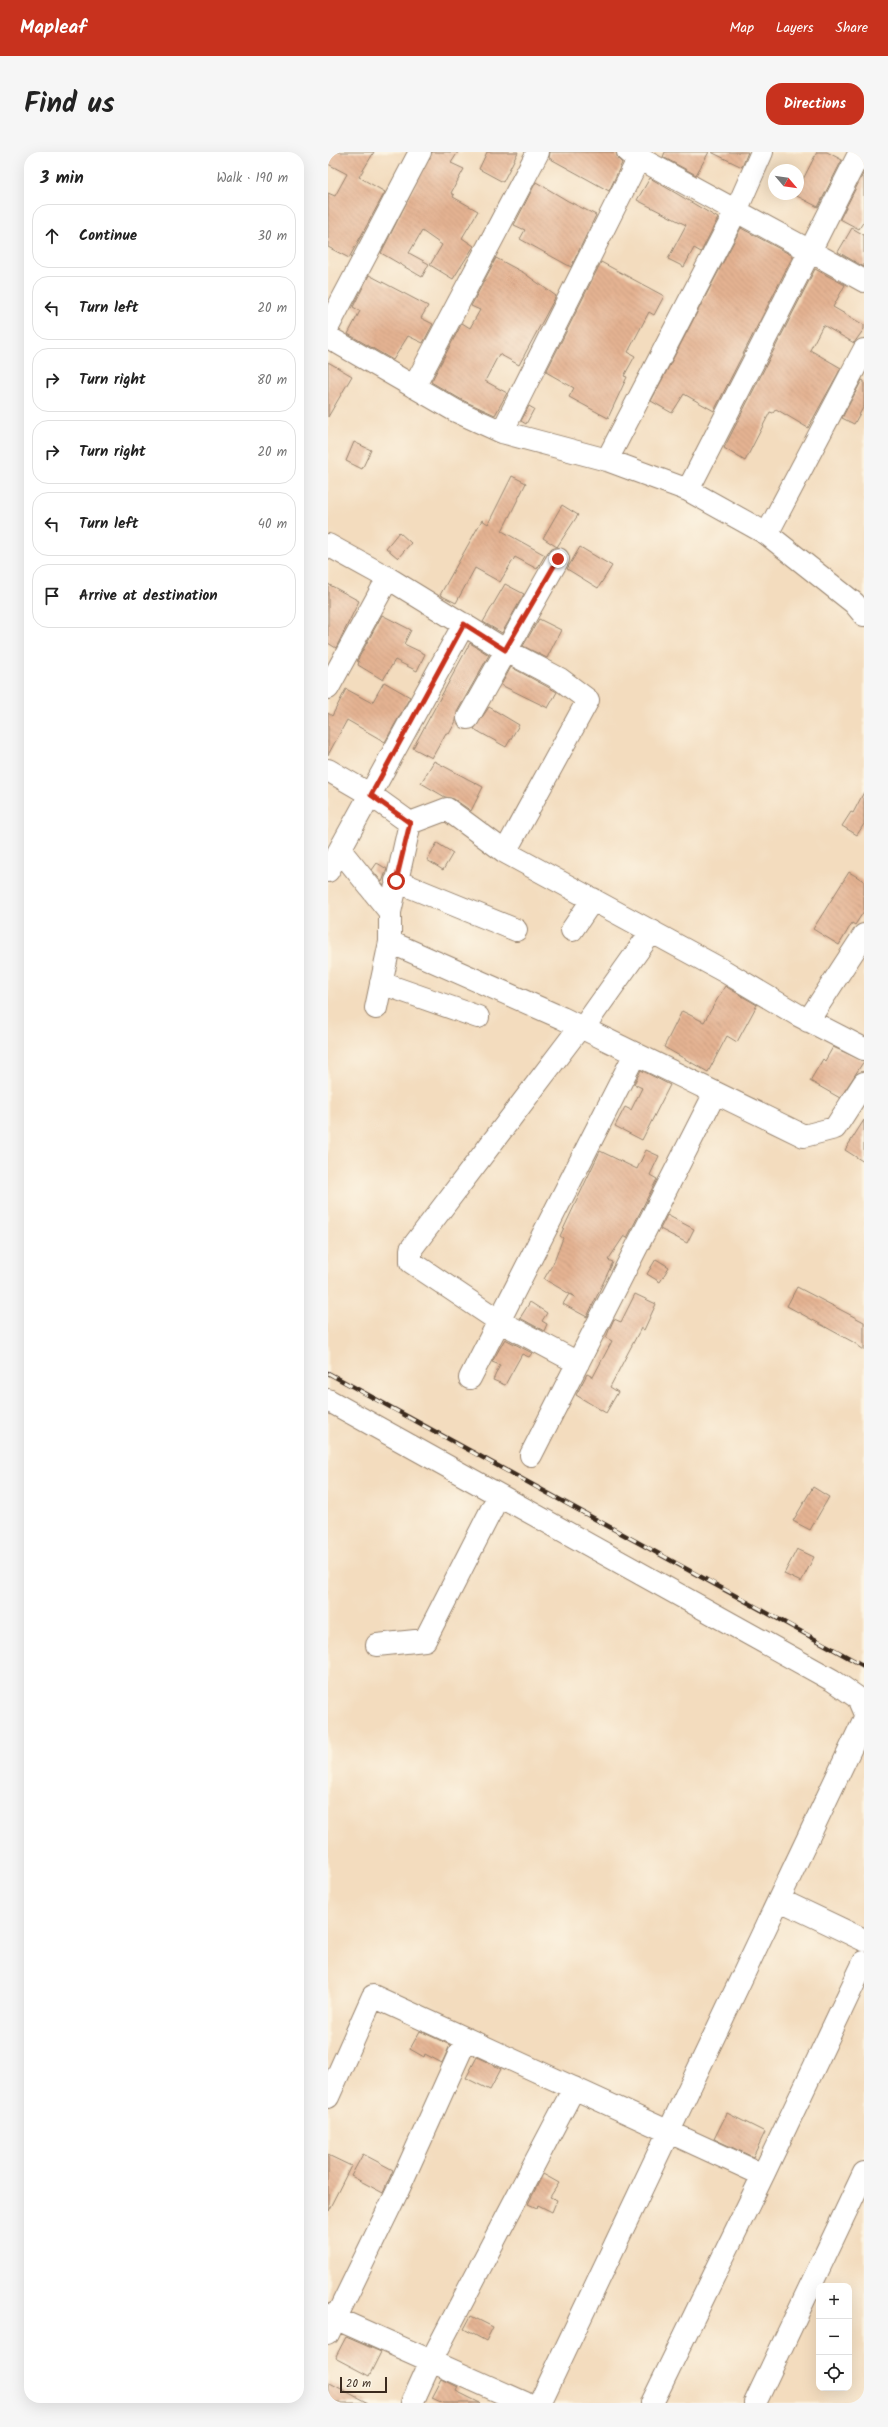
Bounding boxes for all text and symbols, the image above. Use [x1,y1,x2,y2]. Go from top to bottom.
text: Mapleaf [20,13,87,43]
text: Map [730,17,754,39]
text: Layers [776,17,814,39]
text: Share [836,17,868,39]
text: Find us [24,82,115,127]
button: Directions [766,83,864,125]
north arrow [768,164,804,200]
text: 3 min [40,165,84,192]
text: Walk · 190 m [216,168,288,189]
text: Continue [79,224,137,248]
icon: ahead [41,225,63,247]
text: 30 m [258,226,287,247]
text: Turn left [79,296,139,320]
icon: left [41,297,63,319]
text: 20 m [257,298,287,319]
text: Turn right [79,368,146,392]
icon: right [41,369,63,391]
text: 80 m [257,370,287,391]
text: Turn right [79,440,146,464]
icon: right [41,441,63,463]
text: 20 m [257,442,287,463]
text: Turn left [79,512,139,536]
icon: left [41,513,63,535]
text: 40 m [258,514,287,535]
route end [549,550,567,568]
text: Arrive at destination [79,584,218,608]
icon: arrive [41,585,63,607]
route start [387,872,405,890]
map controls [816,2283,852,2391]
button: + [816,2283,852,2319]
button: − [816,2319,852,2355]
button: locate [816,2355,852,2391]
scale bar [340,2375,387,2394]
text: 20 m [346,2375,371,2393]

